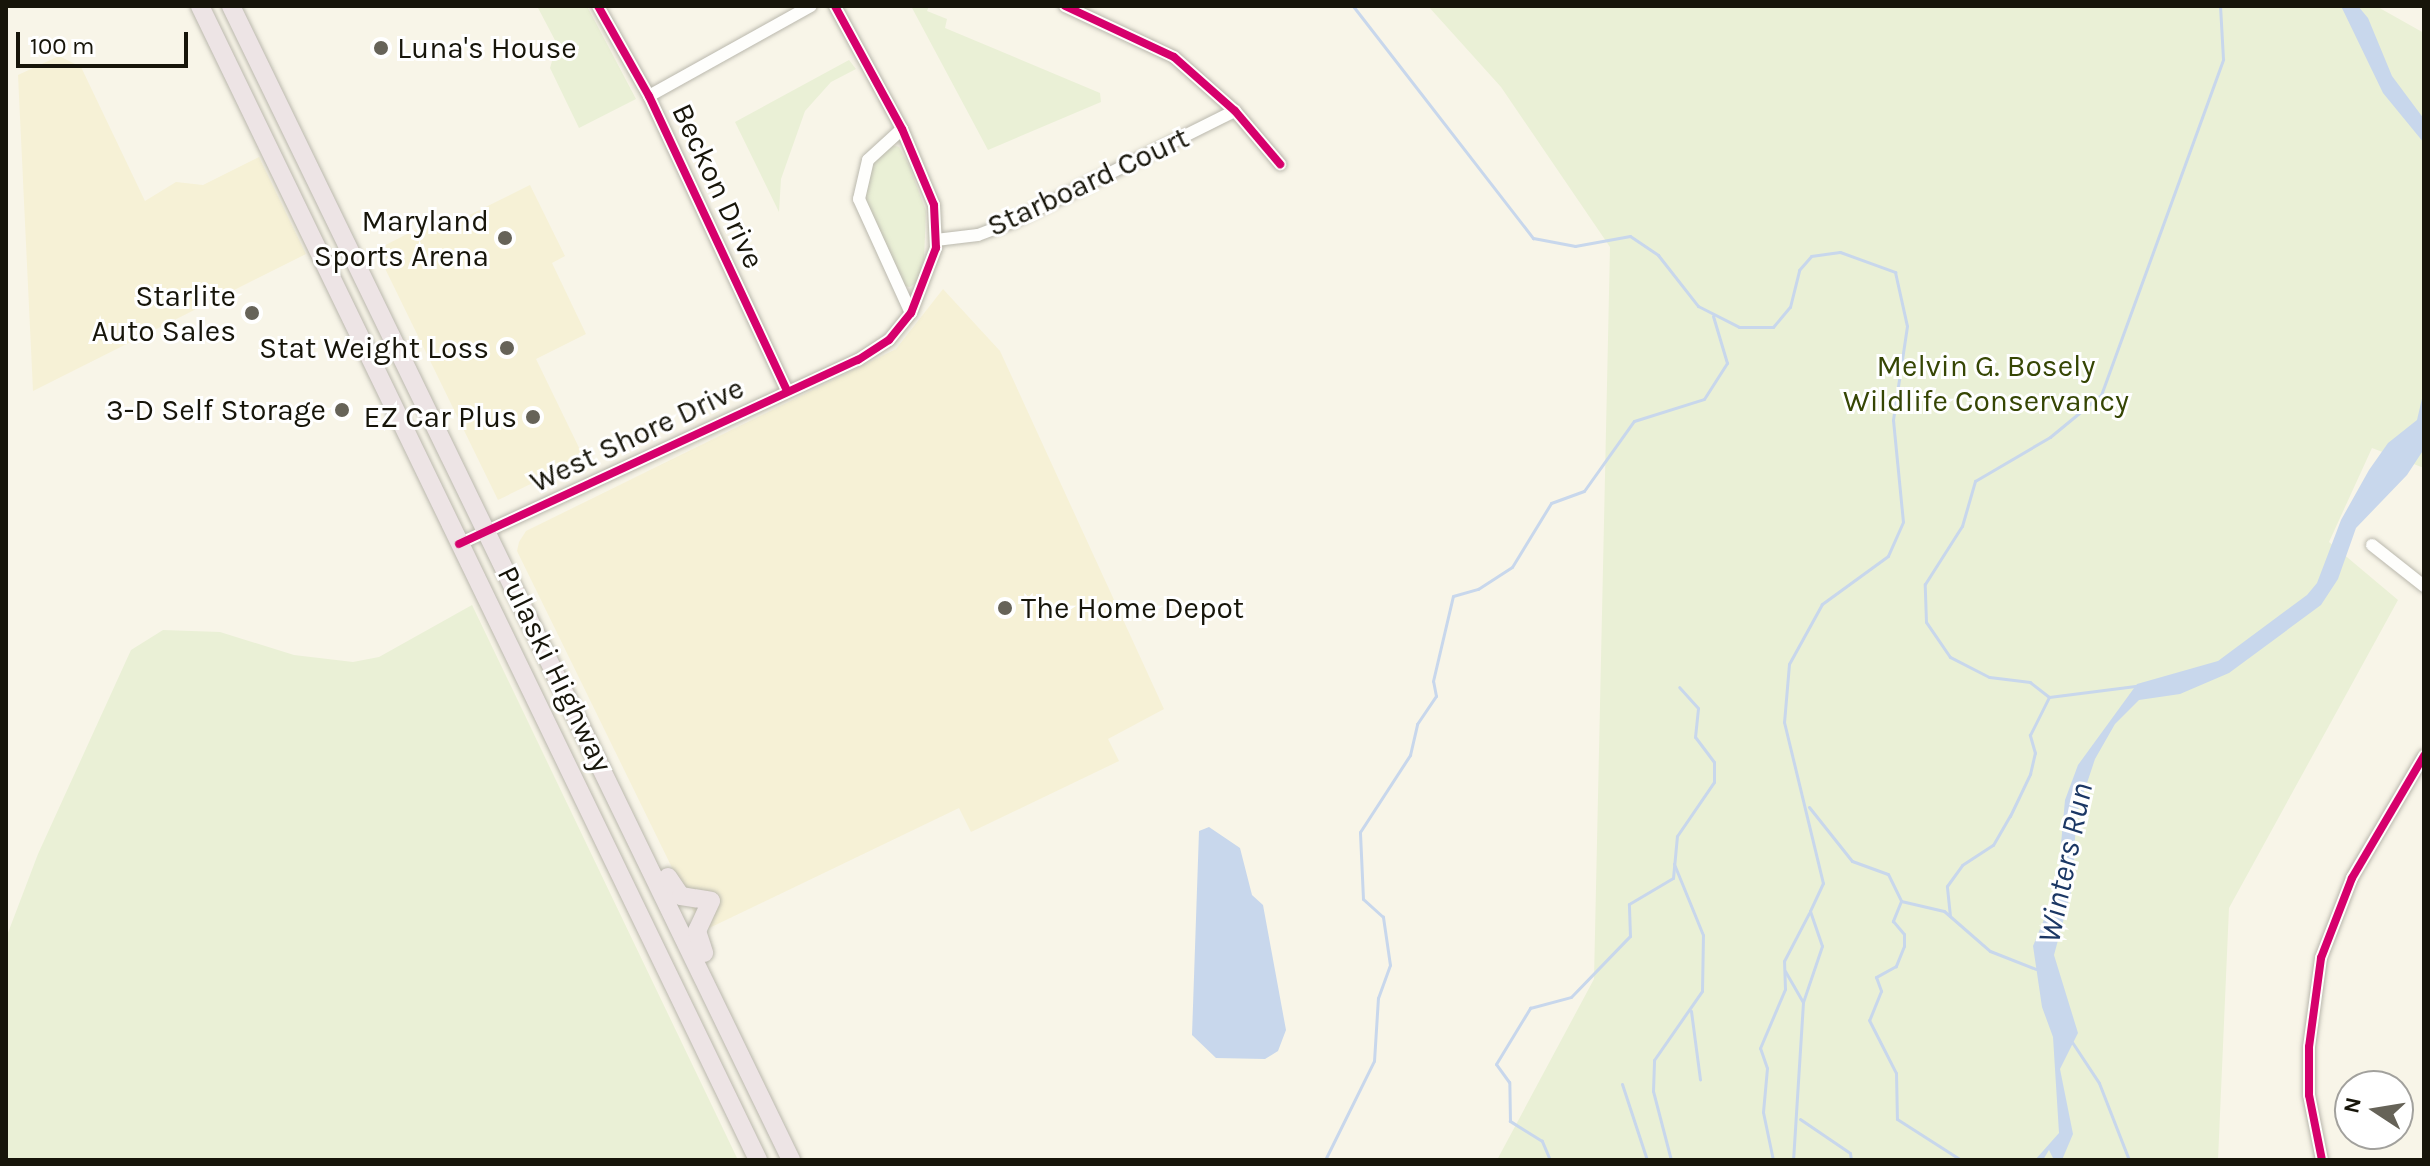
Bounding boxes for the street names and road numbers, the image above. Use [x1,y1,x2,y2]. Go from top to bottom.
street label: Beckon Drive [664,98,772,274]
street label: Starboard Court [981,120,1195,244]
street label: West Shore Drive [524,370,750,500]
street label: Pulaski Highway [490,560,620,778]

